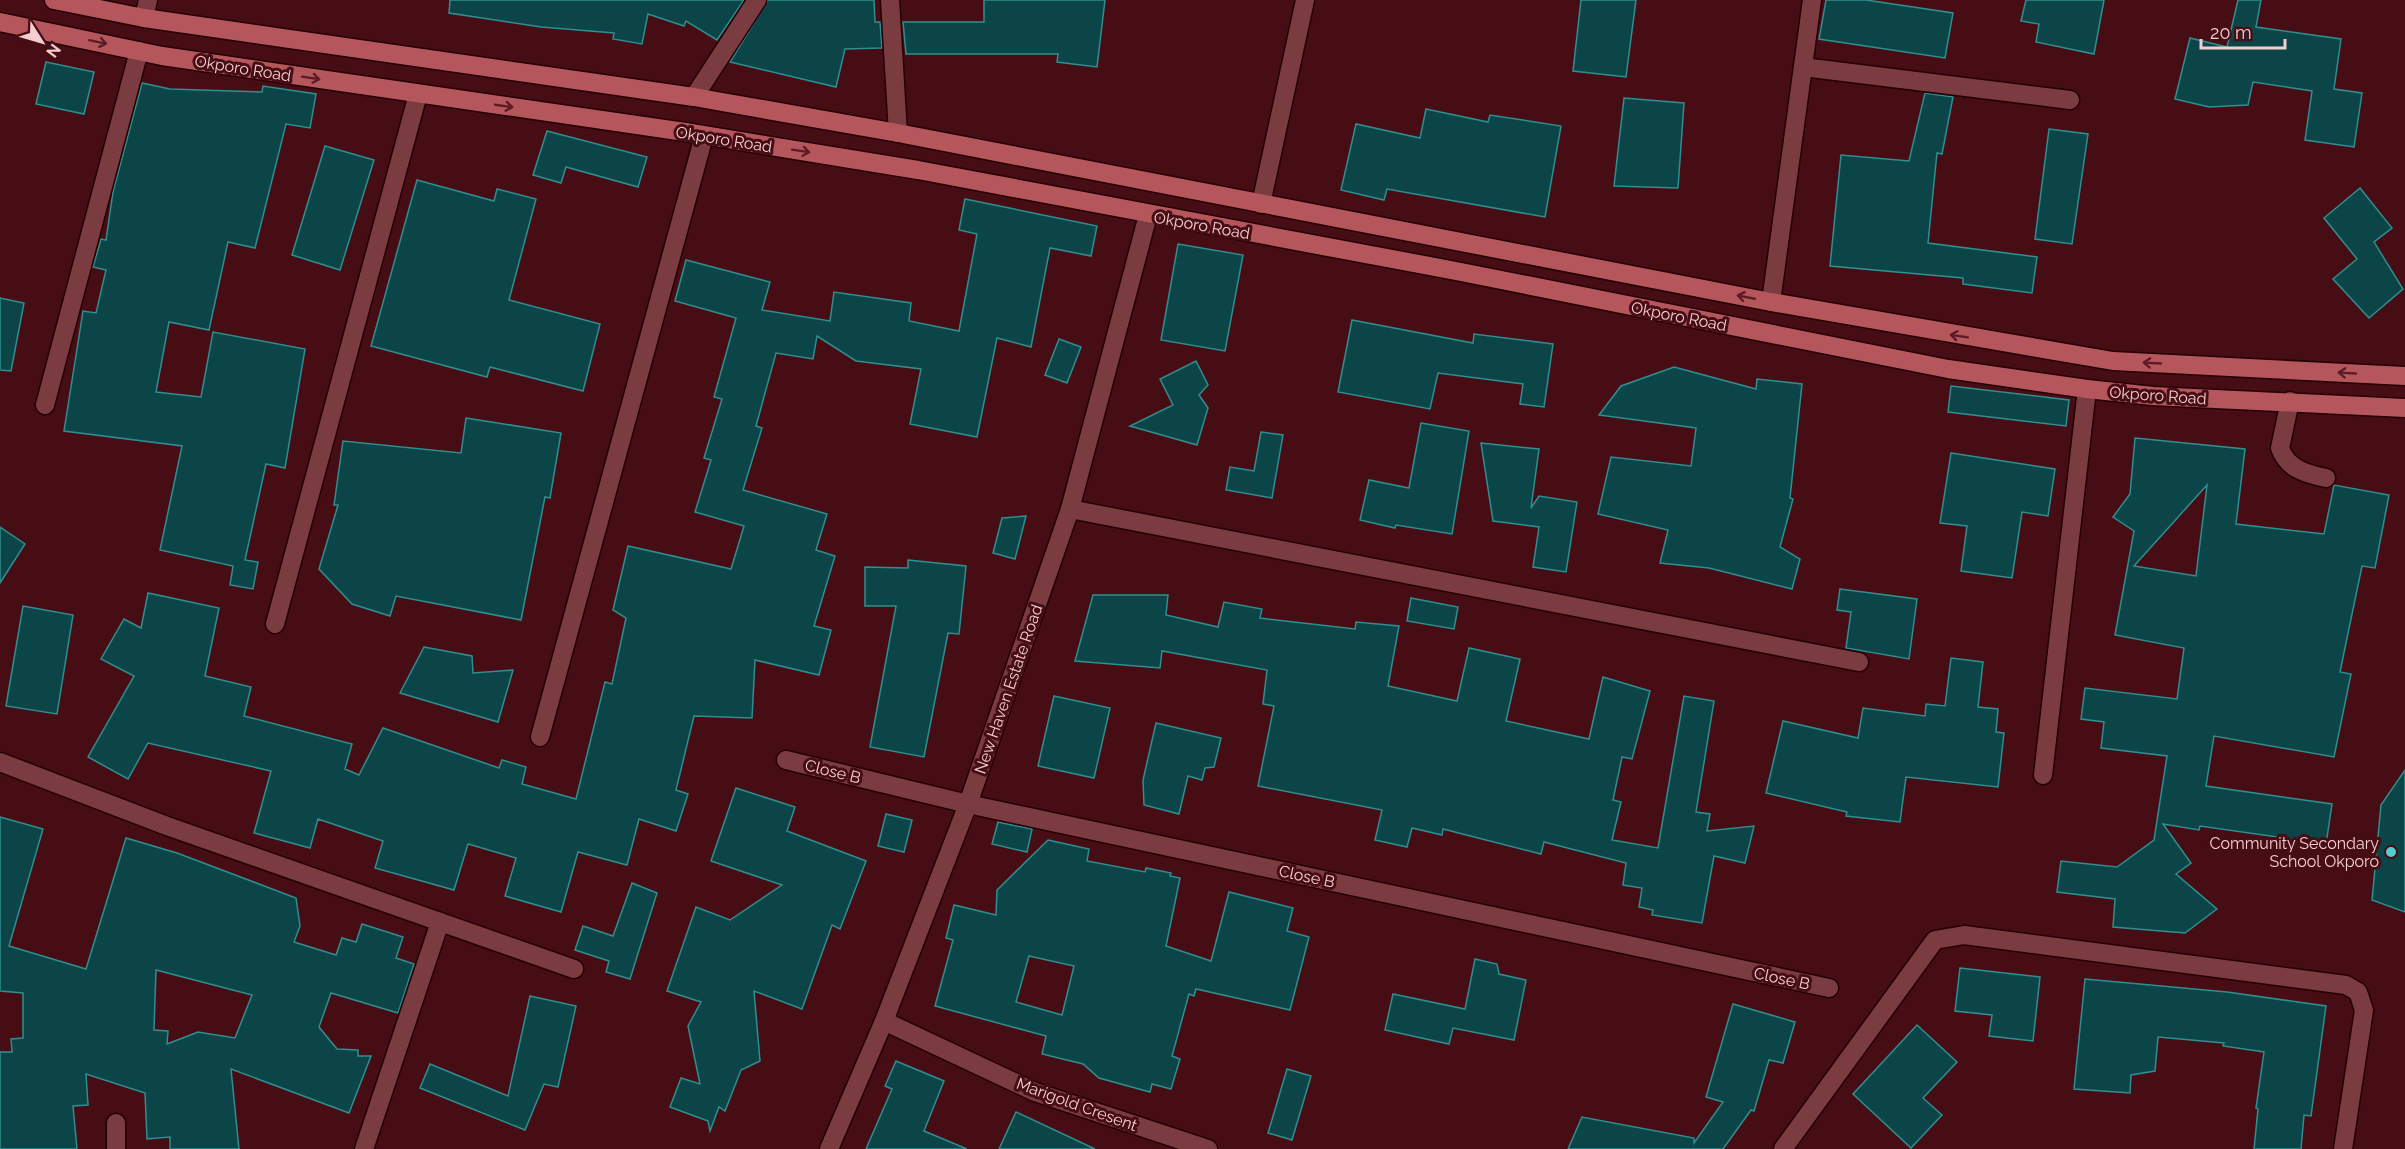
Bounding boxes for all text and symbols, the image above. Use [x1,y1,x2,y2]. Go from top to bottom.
north arrow [12,12,72,72]
scale bar [2201,12,2285,50]
text: 20 m [2210,22,2252,43]
one-way arrow [88,37,108,48]
text: N [42,40,65,61]
street label: Okporo Road [193,52,292,85]
one-way arrow [301,72,321,83]
one-way arrow [494,101,514,112]
street label: Okporo Road [674,123,773,156]
one-way arrow [791,146,810,157]
street label: Okporo Road [1152,208,1251,243]
one-way arrow [1737,291,1757,302]
street label: Okporo Road [1629,298,1728,335]
one-way arrow [1950,330,1969,341]
one-way arrow [2142,358,2162,369]
one-way arrow [2337,368,2357,379]
street label: Okporo Road [2109,383,2207,408]
street label: New Haven Estate Road [971,602,1046,776]
street label: Close B [803,755,863,788]
place label: Community Secondary School Okporo [2209,834,2379,871]
marker: Community Secondary School Okporo [2384,845,2398,859]
street label: Close B [1277,861,1337,892]
street label: Close B [1752,963,1812,994]
street label: Marigold Cresent [1014,1074,1140,1135]

